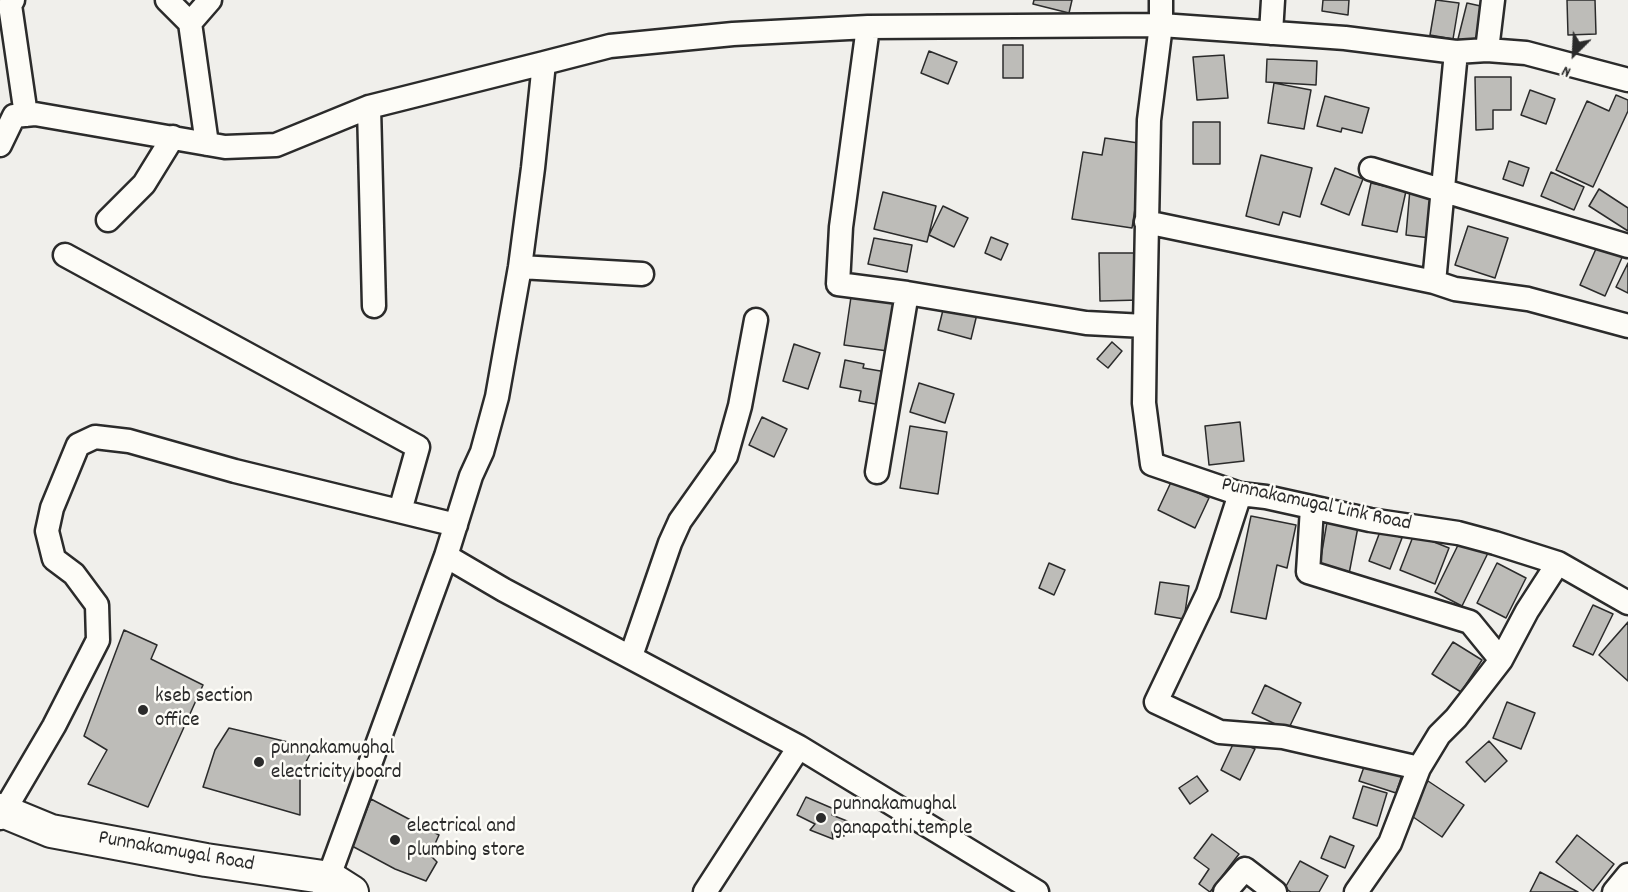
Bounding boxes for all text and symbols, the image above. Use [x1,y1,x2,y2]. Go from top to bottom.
north arrow [1544,24,1604,84]
text: N [1558,59,1575,83]
street label: Punnakamugal Link Road [1219,474,1413,538]
place label: kseb section office [155,685,253,735]
marker: kseb section office [136,703,150,717]
place label: punnakamughal electricity board [271,737,402,787]
marker: punnakamughal electricity board [252,755,266,769]
place label: punnakamughal ganapathi temple [833,793,972,843]
marker: punnakamughal ganapathi temple [814,811,828,825]
place label: electrical and plumbing store [407,815,525,865]
street label: Punnakamugal Road [96,827,256,879]
marker: electrical and plumbing store [388,833,402,847]

